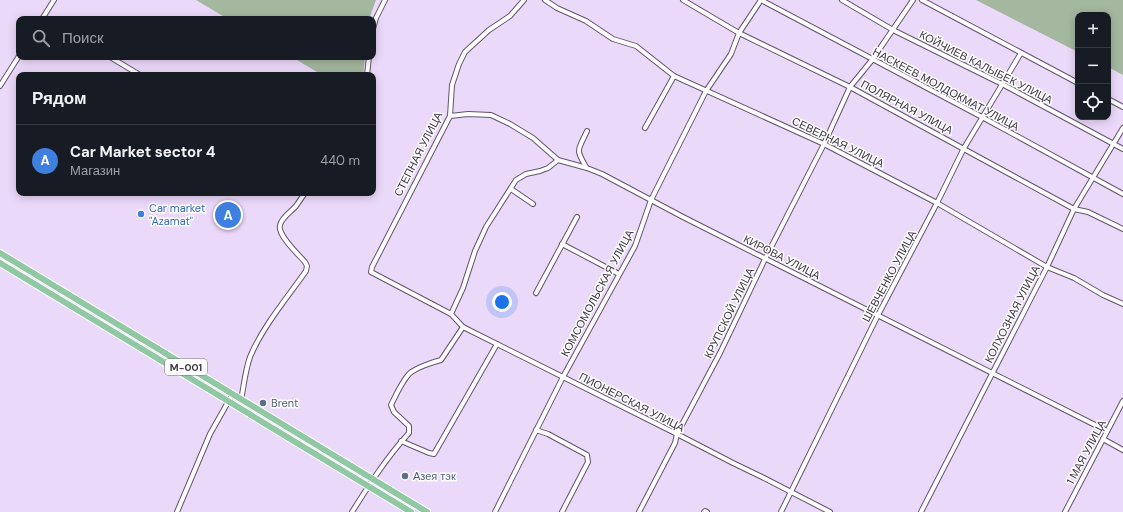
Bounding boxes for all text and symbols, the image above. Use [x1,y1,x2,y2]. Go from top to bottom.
map controls [1075,12,1111,120]
button: + [1075,12,1111,48]
search box [16,16,376,60]
icon: search [30,27,52,49]
street label: КОЙЧИЕВ КАЛЫБЕК УЛИЦА [917,27,1056,107]
text: Поиск [62,28,104,48]
street label: НАСКЕЕВ МОЛДОКМАТ УЛИЦА [870,44,1022,134]
button: − [1075,48,1111,84]
street label: ПОЛЯРНАЯ УЛИЦА [859,77,956,137]
button: locate [1075,84,1111,120]
text: Рядом [32,87,87,109]
street label: СТЕПНАЯ УЛИЦА [391,109,446,199]
street label: СЕВЕРНАЯ УЛИЦА [790,114,887,171]
text: Car Market sector 4 [70,142,216,162]
text: A [40,152,50,169]
text: 440 m [320,152,360,169]
text: Магазин [70,162,120,179]
pin: A [215,200,241,230]
place label: Car market "Azamat" [149,201,205,228]
marker: Car market "Azamat" [136,209,146,219]
street label: КОМСОМОЛЬСКАЯ УЛИЦА [558,227,637,359]
street label: ШЕВЧЕНКО УЛИЦА [859,227,919,324]
street label: КИРОВА УЛИЦА [741,232,823,283]
street label: КОЛХОЗНАЯ УЛИЦА [981,262,1043,365]
street label: КРУПСКОЙ УЛИЦА [701,265,757,361]
your location [492,292,512,312]
road number: M-001 [165,359,207,375]
street label: ПИОНЕРСКАЯ УЛИЦА [577,369,688,435]
place label: Brent [271,396,298,410]
marker: Brent [258,398,268,408]
street label: 1 МАЯ УЛИЦА [1063,417,1109,487]
place label: Азея тэк [413,469,456,483]
marker: Азея тэк [400,471,410,481]

